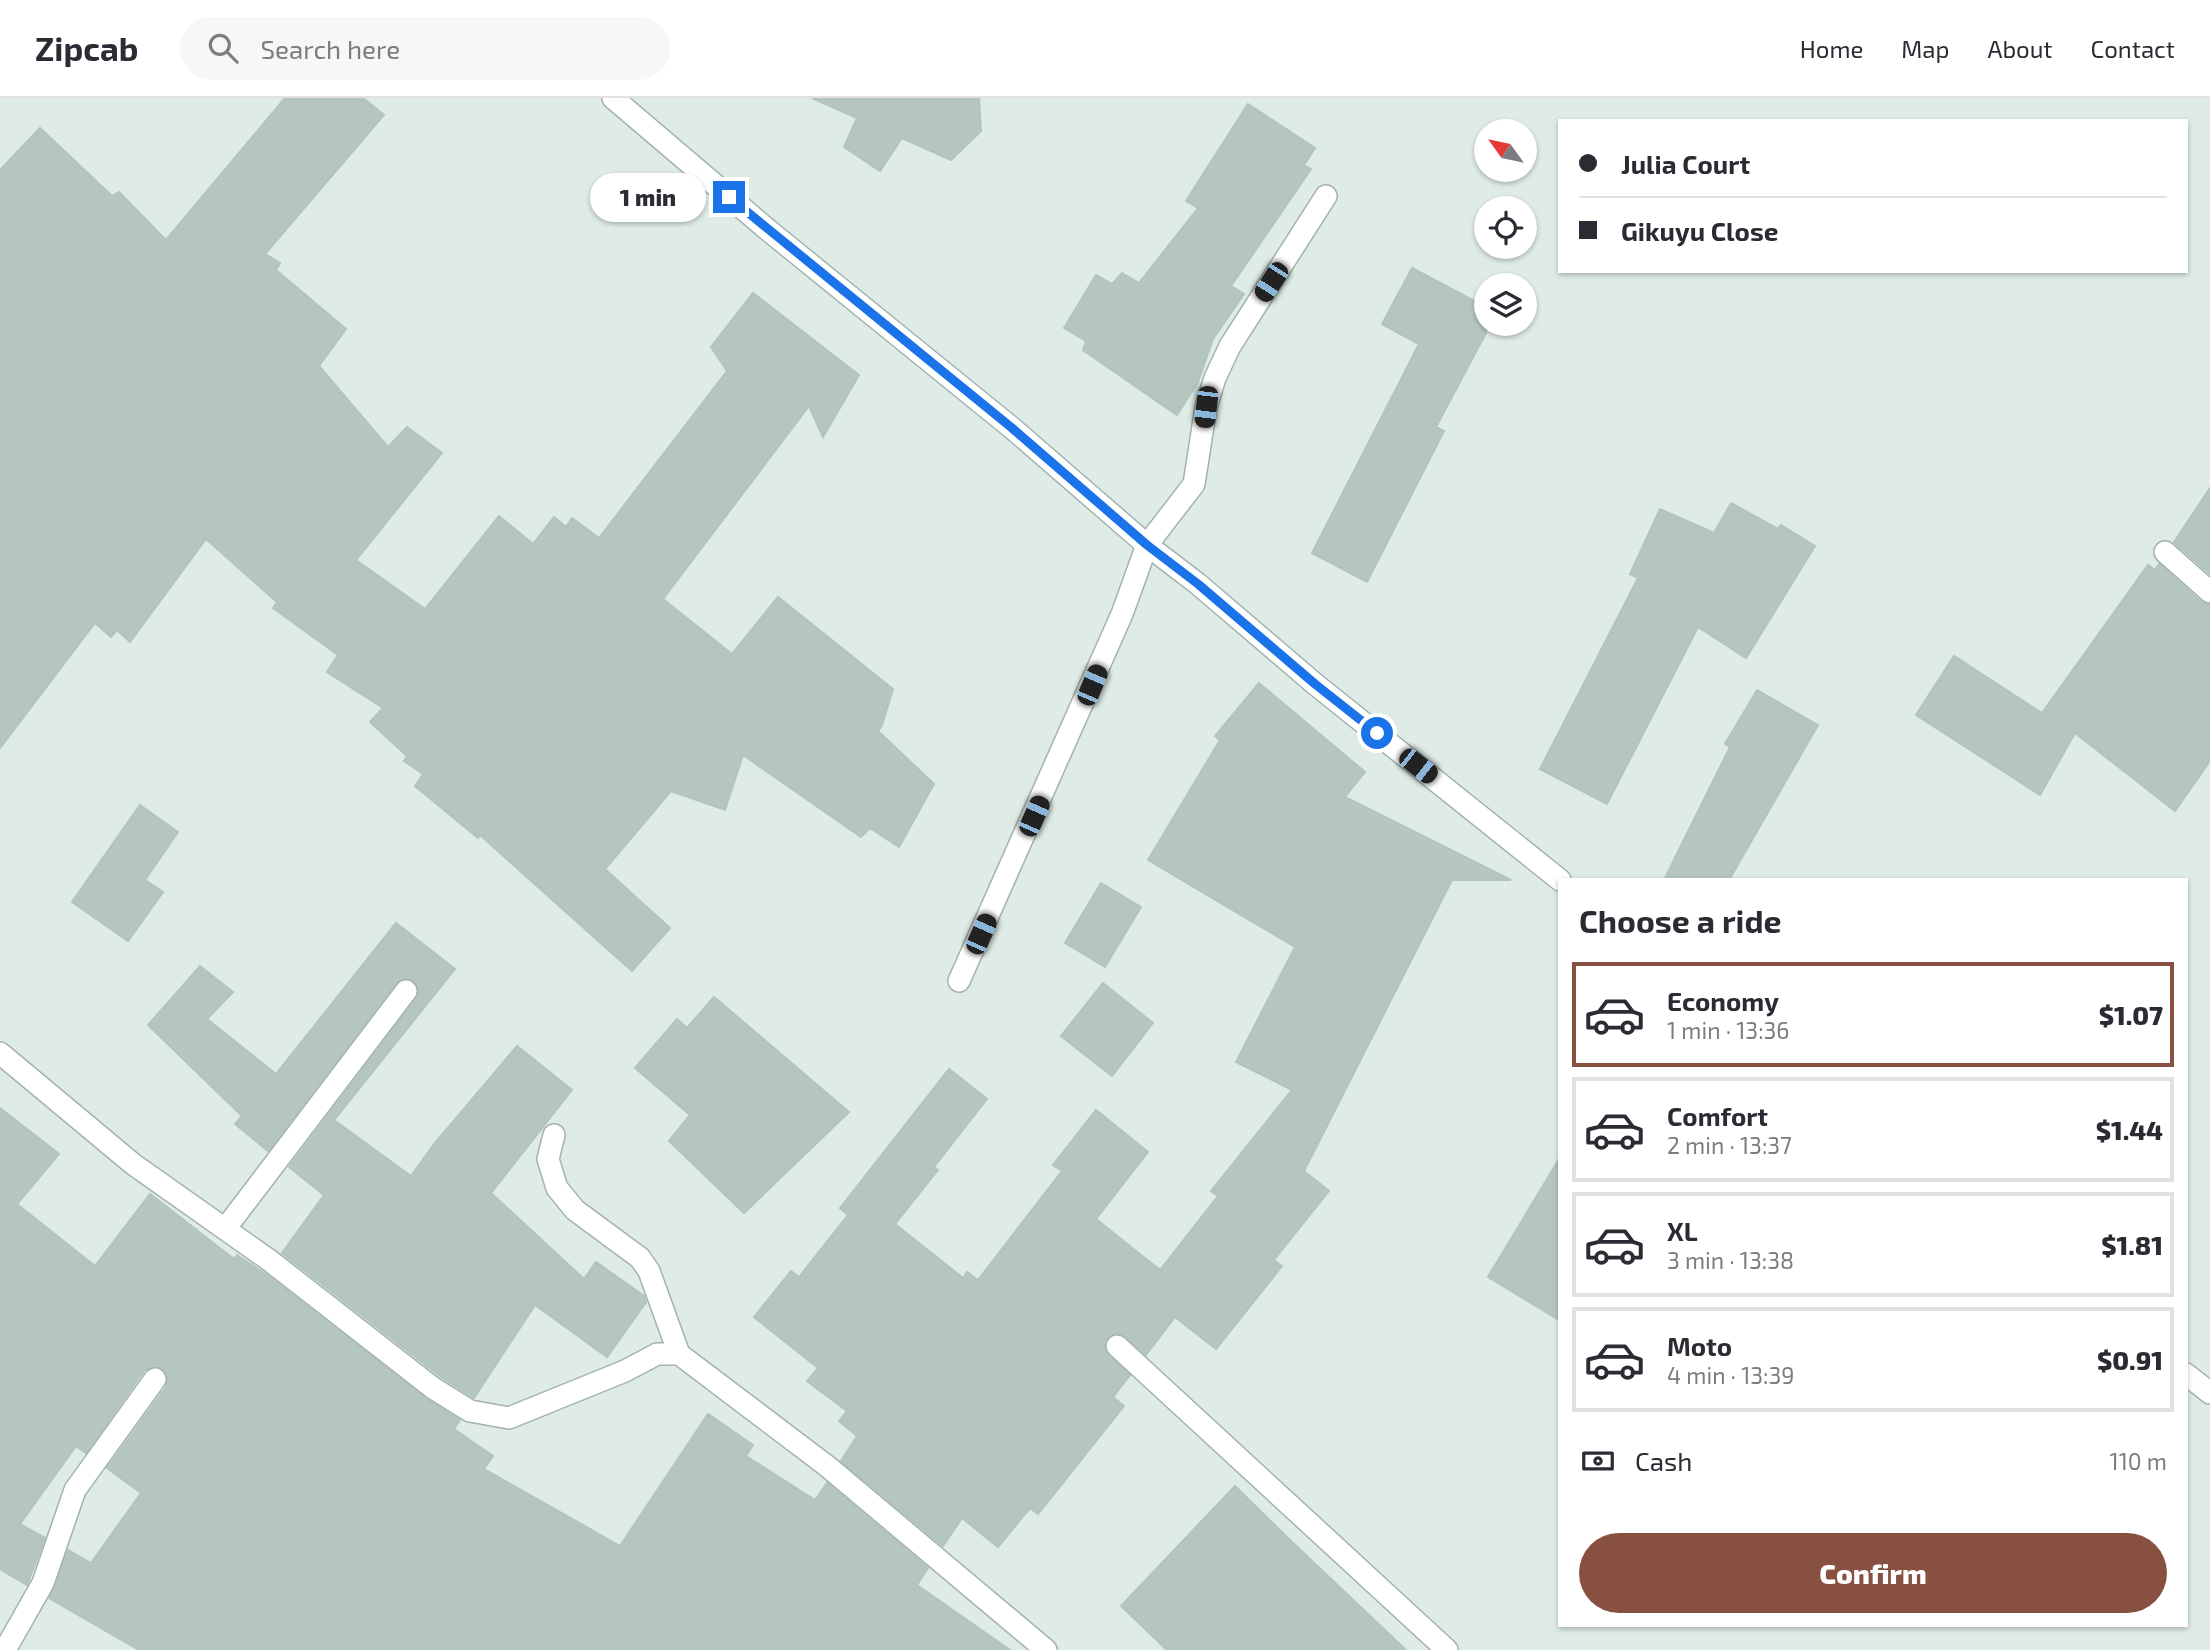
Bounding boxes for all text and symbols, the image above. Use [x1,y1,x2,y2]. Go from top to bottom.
search box [180,17,670,80]
text: Zipcab [35,28,138,68]
icon: search [204,29,242,67]
text: Search here [260,33,400,64]
text: Home [1800,34,1863,63]
text: Map [1901,34,1949,63]
text: About [1987,34,2053,63]
text: Contact [2091,34,2175,63]
north arrow [1474,119,1536,182]
map controls [1474,119,1537,336]
text: Julia Court [1621,148,1750,179]
callout: 1 min [589,172,704,222]
route end [713,181,745,213]
text: 1 min [620,183,676,211]
button: locate [1474,196,1537,259]
text: Gikuyu Close [1621,215,1778,246]
car [1251,259,1292,305]
button: layers [1474,273,1537,336]
car [1194,385,1219,429]
car [1075,662,1110,708]
route start [1361,717,1393,749]
car [1395,745,1442,787]
car [1016,793,1053,839]
text: Choose a ride [1579,901,1782,939]
car [963,911,1000,957]
icon: car [1583,983,1646,1046]
text: Economy [1667,985,1779,1016]
text: $1.07 [2099,999,2163,1030]
text: 1 min · 13:36 [1667,1016,1790,1044]
icon: car [1583,1098,1646,1161]
text: Comfort [1667,1100,1768,1131]
text: $1.44 [2096,1114,2163,1145]
text: 2 min · 13:37 [1667,1131,1792,1159]
icon: car [1583,1213,1646,1276]
text: XL [1667,1215,1698,1246]
text: $1.81 [2101,1229,2163,1260]
text: 3 min · 13:38 [1667,1246,1794,1274]
icon: car [1583,1328,1646,1391]
text: Moto [1667,1330,1732,1361]
text: $0.91 [2097,1344,2163,1375]
text: 4 min · 13:39 [1667,1361,1795,1389]
icon: cash [1579,1442,1617,1480]
text: Cash [1635,1445,1692,1476]
text: 110 m [2110,1447,2167,1475]
button: Confirm [1579,1533,2167,1613]

